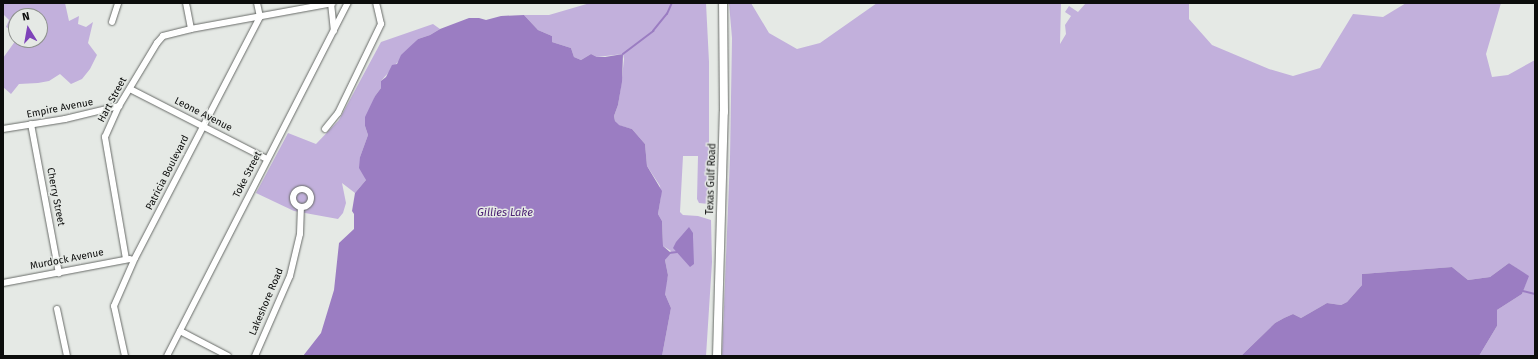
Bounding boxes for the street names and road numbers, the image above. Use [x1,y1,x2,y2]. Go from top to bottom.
street label: Hart Street [96,75,130,125]
street label: Leone Avenue [172,95,234,135]
street label: Empire Avenue [26,97,94,121]
street label: Patricia Boulevard [144,134,192,212]
street label: Texas Gulf Road [705,143,719,215]
street label: Toke Street [231,150,265,200]
street label: Cherry Street [43,167,67,227]
street label: Murdock Avenue [29,247,105,273]
street label: Lakeshore Road [247,267,287,337]

